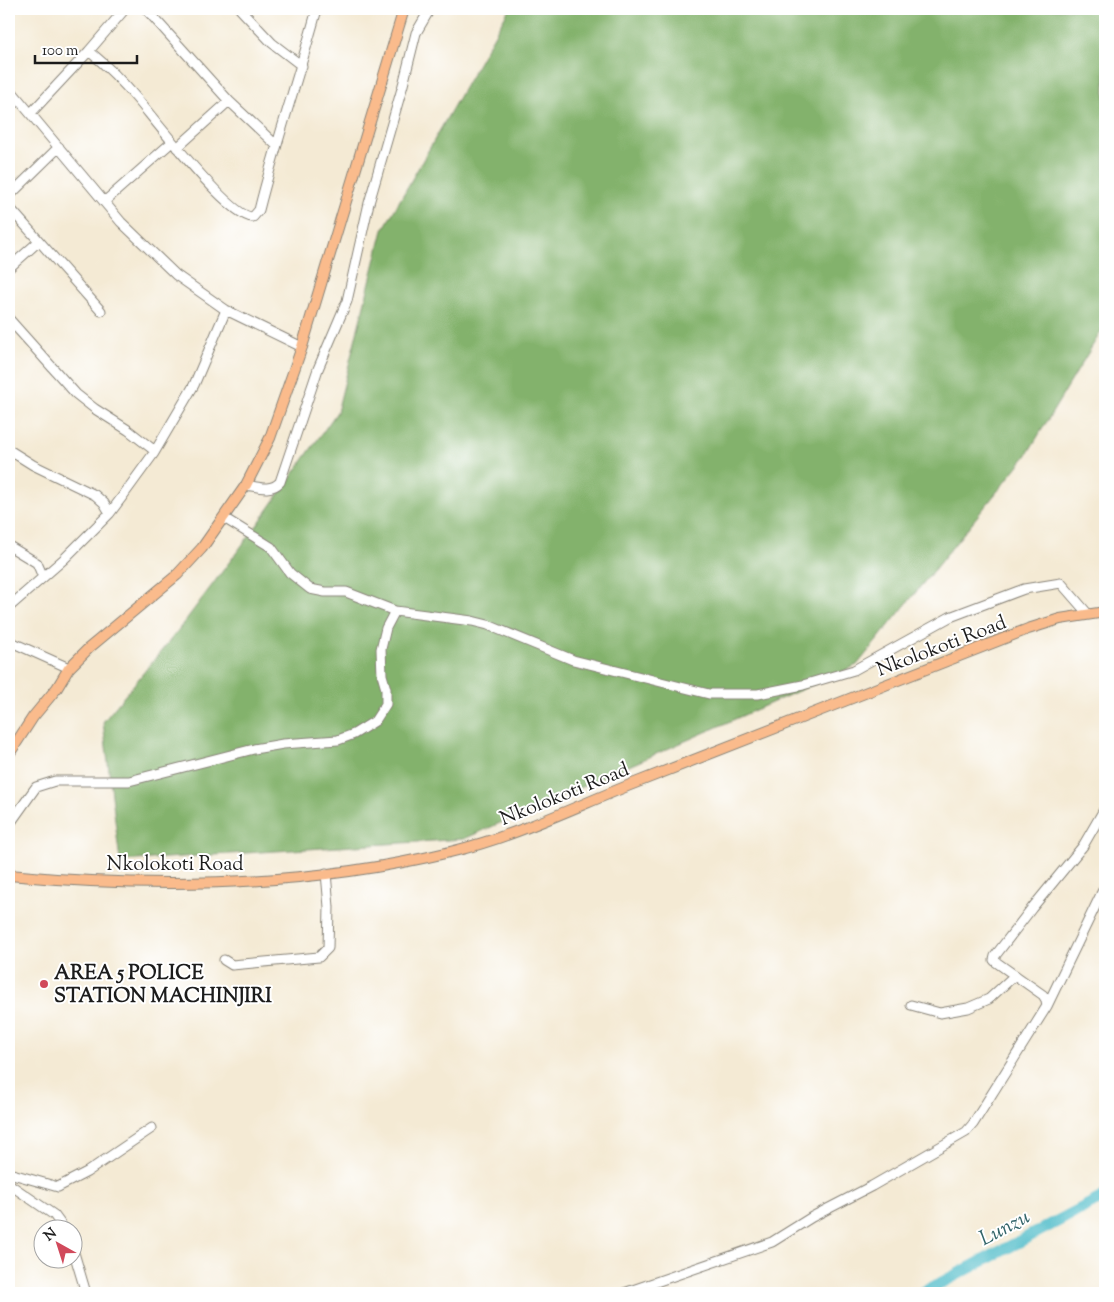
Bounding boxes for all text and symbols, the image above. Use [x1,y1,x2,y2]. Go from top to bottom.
scale bar [35,32,138,64]
text: 100 m [42,41,79,62]
street label: Nkolokoti Road [873,609,1011,685]
street label: Nkolokoti Road [496,756,634,834]
street label: Nkolokoti Road [106,851,244,880]
place label: AREA 5 POLICE STATION MACHINJIRI [54,960,272,1012]
marker: AREA 5 POLICE STATION MACHINJIRI [38,978,50,990]
water label: Lunzu [974,1203,1036,1255]
north arrow [32,1220,82,1270]
text: N [40,1224,62,1247]

